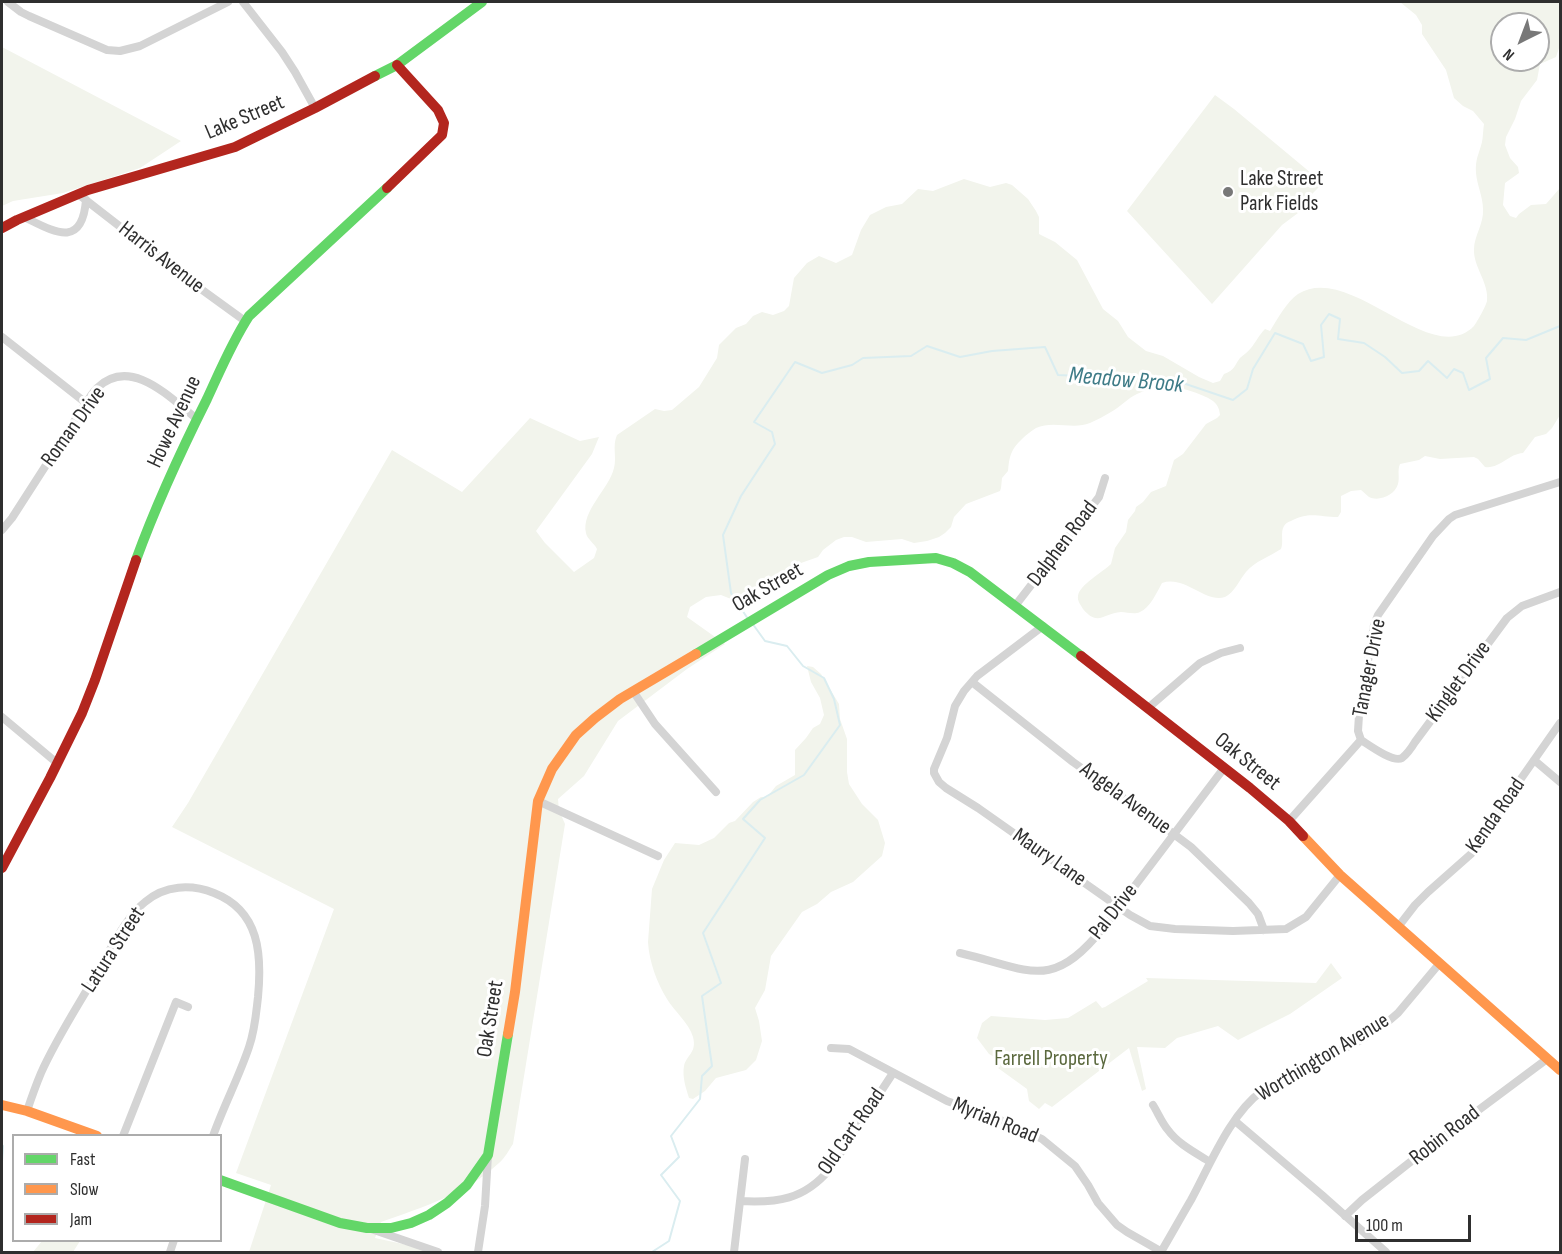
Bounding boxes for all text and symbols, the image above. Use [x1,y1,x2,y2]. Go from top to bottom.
north arrow [1490,12,1550,72]
text: N [1499,44,1518,64]
street label: Lake Street [201,90,289,146]
place label: Lake Street Park Fields [1240,166,1323,218]
marker: Lake Street Park Fields [1221,185,1235,199]
street label: Harris Avenue [113,216,209,300]
water label: Meadow Brook [1068,362,1184,400]
street label: Howe Avenue [142,372,208,472]
street label: Roman Drive [36,382,112,472]
street label: Dalphen Road [1022,496,1104,592]
street label: Oak Street [728,557,808,619]
street label: Tanager Drive [1348,617,1392,719]
street label: Kinglet Drive [1421,636,1497,728]
street label: Oak Street [1209,727,1285,797]
street label: Angela Avenue [1074,757,1176,841]
street label: Kenda Road [1461,773,1531,859]
street label: Maury Lane [1007,823,1091,893]
street label: Pal Drive [1084,879,1144,945]
street label: Latura Street [77,902,151,998]
street label: Oak Street [472,979,510,1059]
street label: Worthington Avenue [1252,1008,1394,1108]
park label: Farrell Property [994,1046,1108,1072]
street label: Old Cart Road [813,1084,891,1180]
street label: Myriah Road [948,1092,1042,1150]
street label: Robin Road [1405,1100,1485,1172]
legend [12,1134,222,1242]
text: Fast [70,1149,95,1170]
text: Slow [70,1179,99,1200]
scale bar [1358,1203,1474,1241]
text: Jam [70,1209,92,1230]
text: 100 m [1366,1215,1403,1236]

